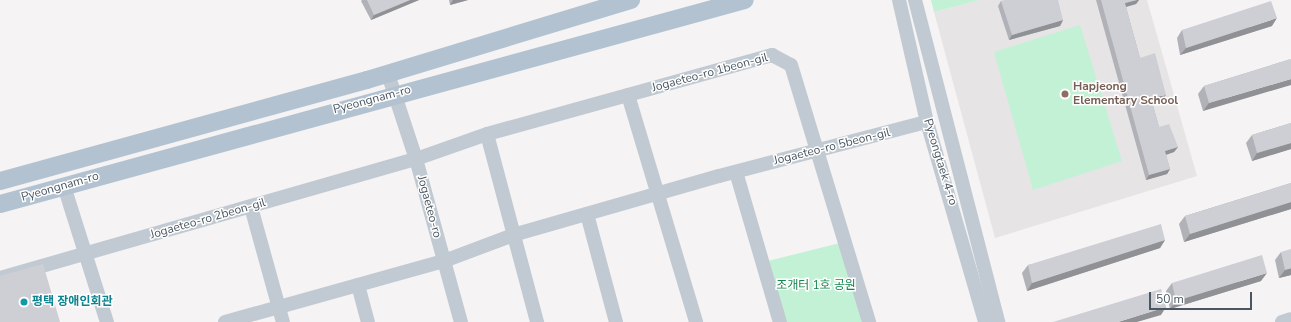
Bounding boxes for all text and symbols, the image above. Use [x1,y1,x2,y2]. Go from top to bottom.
street label: Jogaeteo-ro 1beon-gil [650,51,770,95]
place label: Hapjeong Elementary School [1073,80,1178,108]
street label: Pyeongnam-ro [331,83,413,117]
marker: Hapjeong Elementary School [1060,89,1070,99]
street label: Pyeongtaek 4-ro [920,117,960,207]
street label: Jogaeteo-ro 5beon-gil [772,126,892,168]
street label: Pyeongnam-ro [20,169,100,205]
street label: Jogaeteo-ro [414,174,444,240]
street label: Jogaeteo-ro 2beon-gil [149,196,267,242]
park label: 조개터 1호 공원 [776,279,856,293]
scale bar [1151,284,1254,310]
text: 50 m [1156,291,1184,307]
place label: 평택 장애인회관 [32,295,113,309]
marker: 평택 장애인회관 [19,297,29,307]

